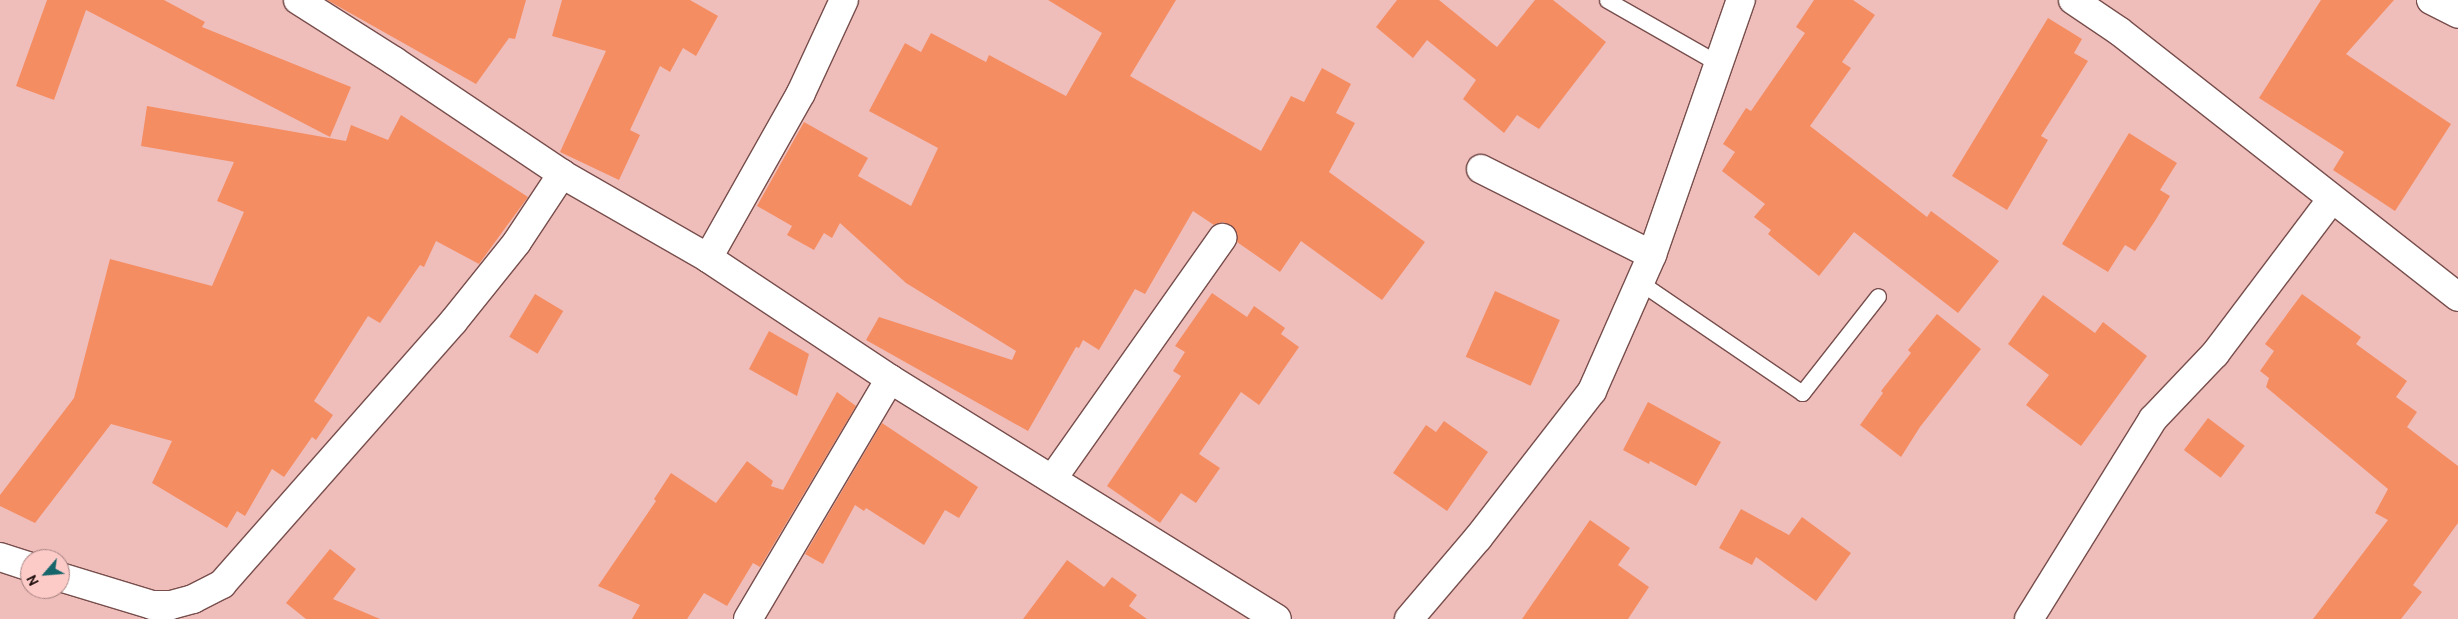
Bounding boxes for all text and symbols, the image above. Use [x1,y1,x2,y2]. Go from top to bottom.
north arrow [20,549,70,599]
text: N [22,572,43,589]

